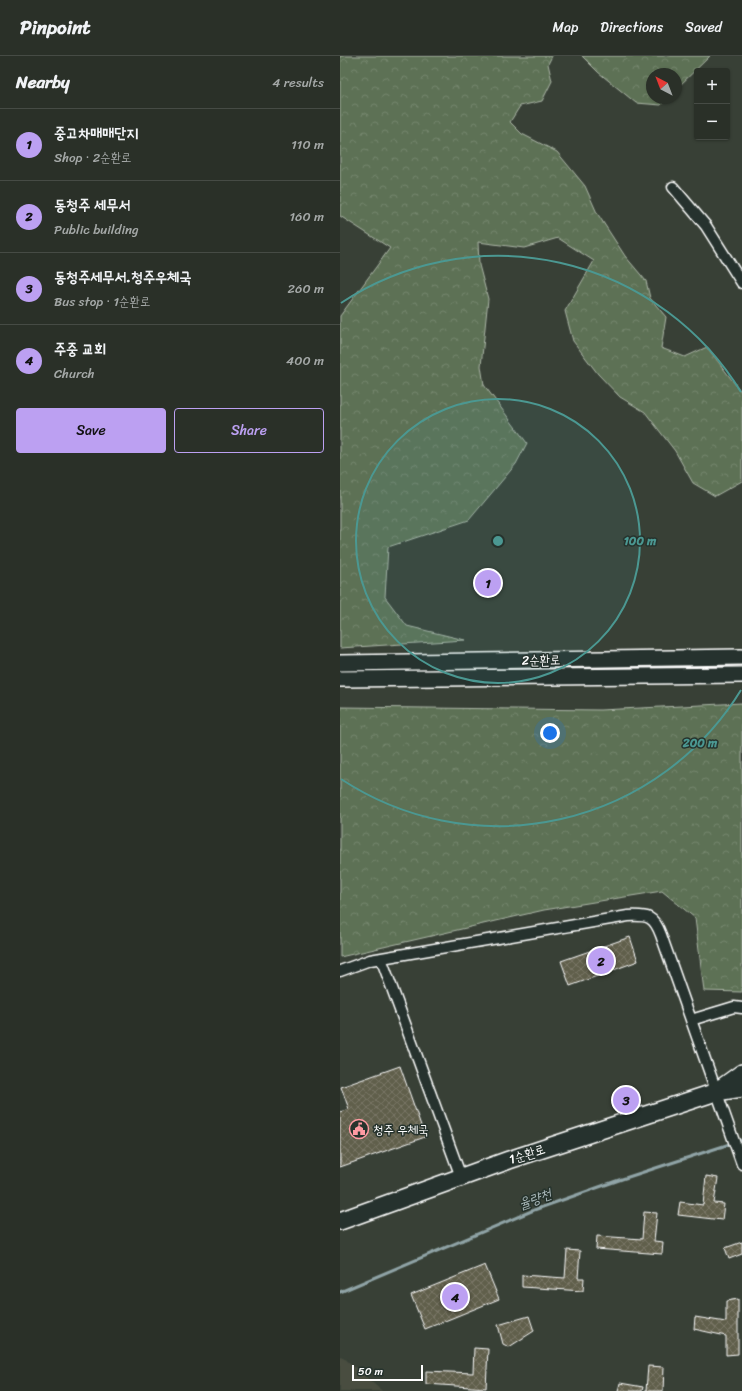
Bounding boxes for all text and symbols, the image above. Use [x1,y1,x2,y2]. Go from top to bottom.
text: Pinpoint [20,11,91,44]
text: Map [552,15,578,40]
text: Directions [600,15,663,40]
text: Saved [685,15,722,40]
text: Nearby [16,67,70,97]
north arrow [646,68,682,104]
map controls [694,68,730,140]
button: + [694,68,730,104]
text: 4 results [272,71,324,94]
button: − [694,104,730,140]
text: 중고차매매단지 [54,120,139,146]
text: 1 [26,133,32,156]
text: 110 m [291,133,324,156]
text: Shop · 2순환로 [54,146,132,169]
text: 동청주 세무서 [54,192,130,218]
text: 2 [25,205,33,228]
text: 160 m [289,205,324,228]
text: Public building [54,218,139,241]
text: 동청주세무서.청주우체국 [54,264,191,290]
text: 3 [25,277,33,300]
text: 260 m [288,277,324,300]
text: Bus stop · 1순환로 [54,290,150,313]
text: 주중 교회 [54,336,106,362]
text: 4 [25,349,33,372]
text: 400 m [286,349,324,372]
text: Church [54,362,95,385]
button: Save [16,408,166,453]
button: Share [174,408,324,453]
text: 100 m [624,530,657,552]
centre of rings [491,534,505,548]
pin: 1 [475,568,501,598]
street label: 2순환로 [521,648,561,672]
your location [540,723,560,743]
text: 200 m [682,732,718,754]
pin: 2 [588,946,614,976]
pin: 3 [613,1085,639,1115]
public building icon: 청주 우체국 [348,1118,370,1140]
place label: 청주 우체국 [373,1118,429,1141]
street label: 1순환로 [506,1137,548,1171]
water label: 율량천 [515,1181,557,1217]
pin: 4 [442,1282,468,1312]
text: 50 m [358,1362,383,1381]
scale bar [352,1363,423,1382]

